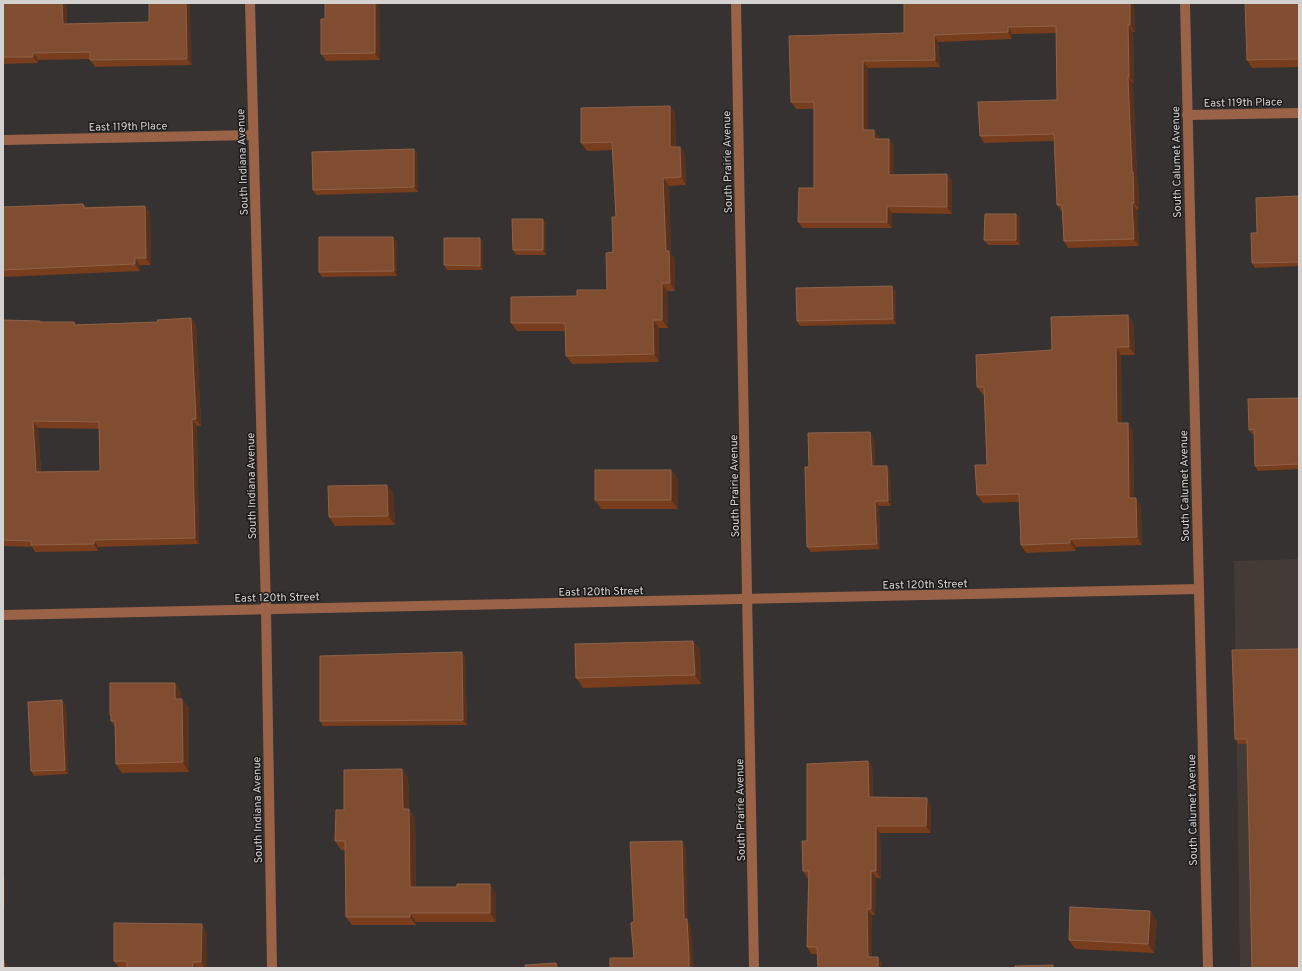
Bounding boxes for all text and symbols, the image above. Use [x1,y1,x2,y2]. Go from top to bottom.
street label: East 119th Place [1203,95,1283,111]
street label: South Calumet Avenue [1169,106,1185,218]
street label: South Indiana Avenue [234,108,252,216]
street label: South Prairie Avenue [720,110,736,214]
street label: East 119th Place [88,119,168,135]
street label: South Calumet Avenue [1177,430,1193,542]
street label: South Indiana Avenue [244,432,260,539]
street label: South Prairie Avenue [727,434,743,538]
street label: East 120th Street [882,577,968,593]
street label: East 120th Street [558,584,644,600]
street label: East 120th Street [234,590,320,606]
street label: South Calumet Avenue [1185,754,1201,866]
street label: South Indiana Avenue [250,756,266,863]
street label: South Prairie Avenue [733,758,749,862]

